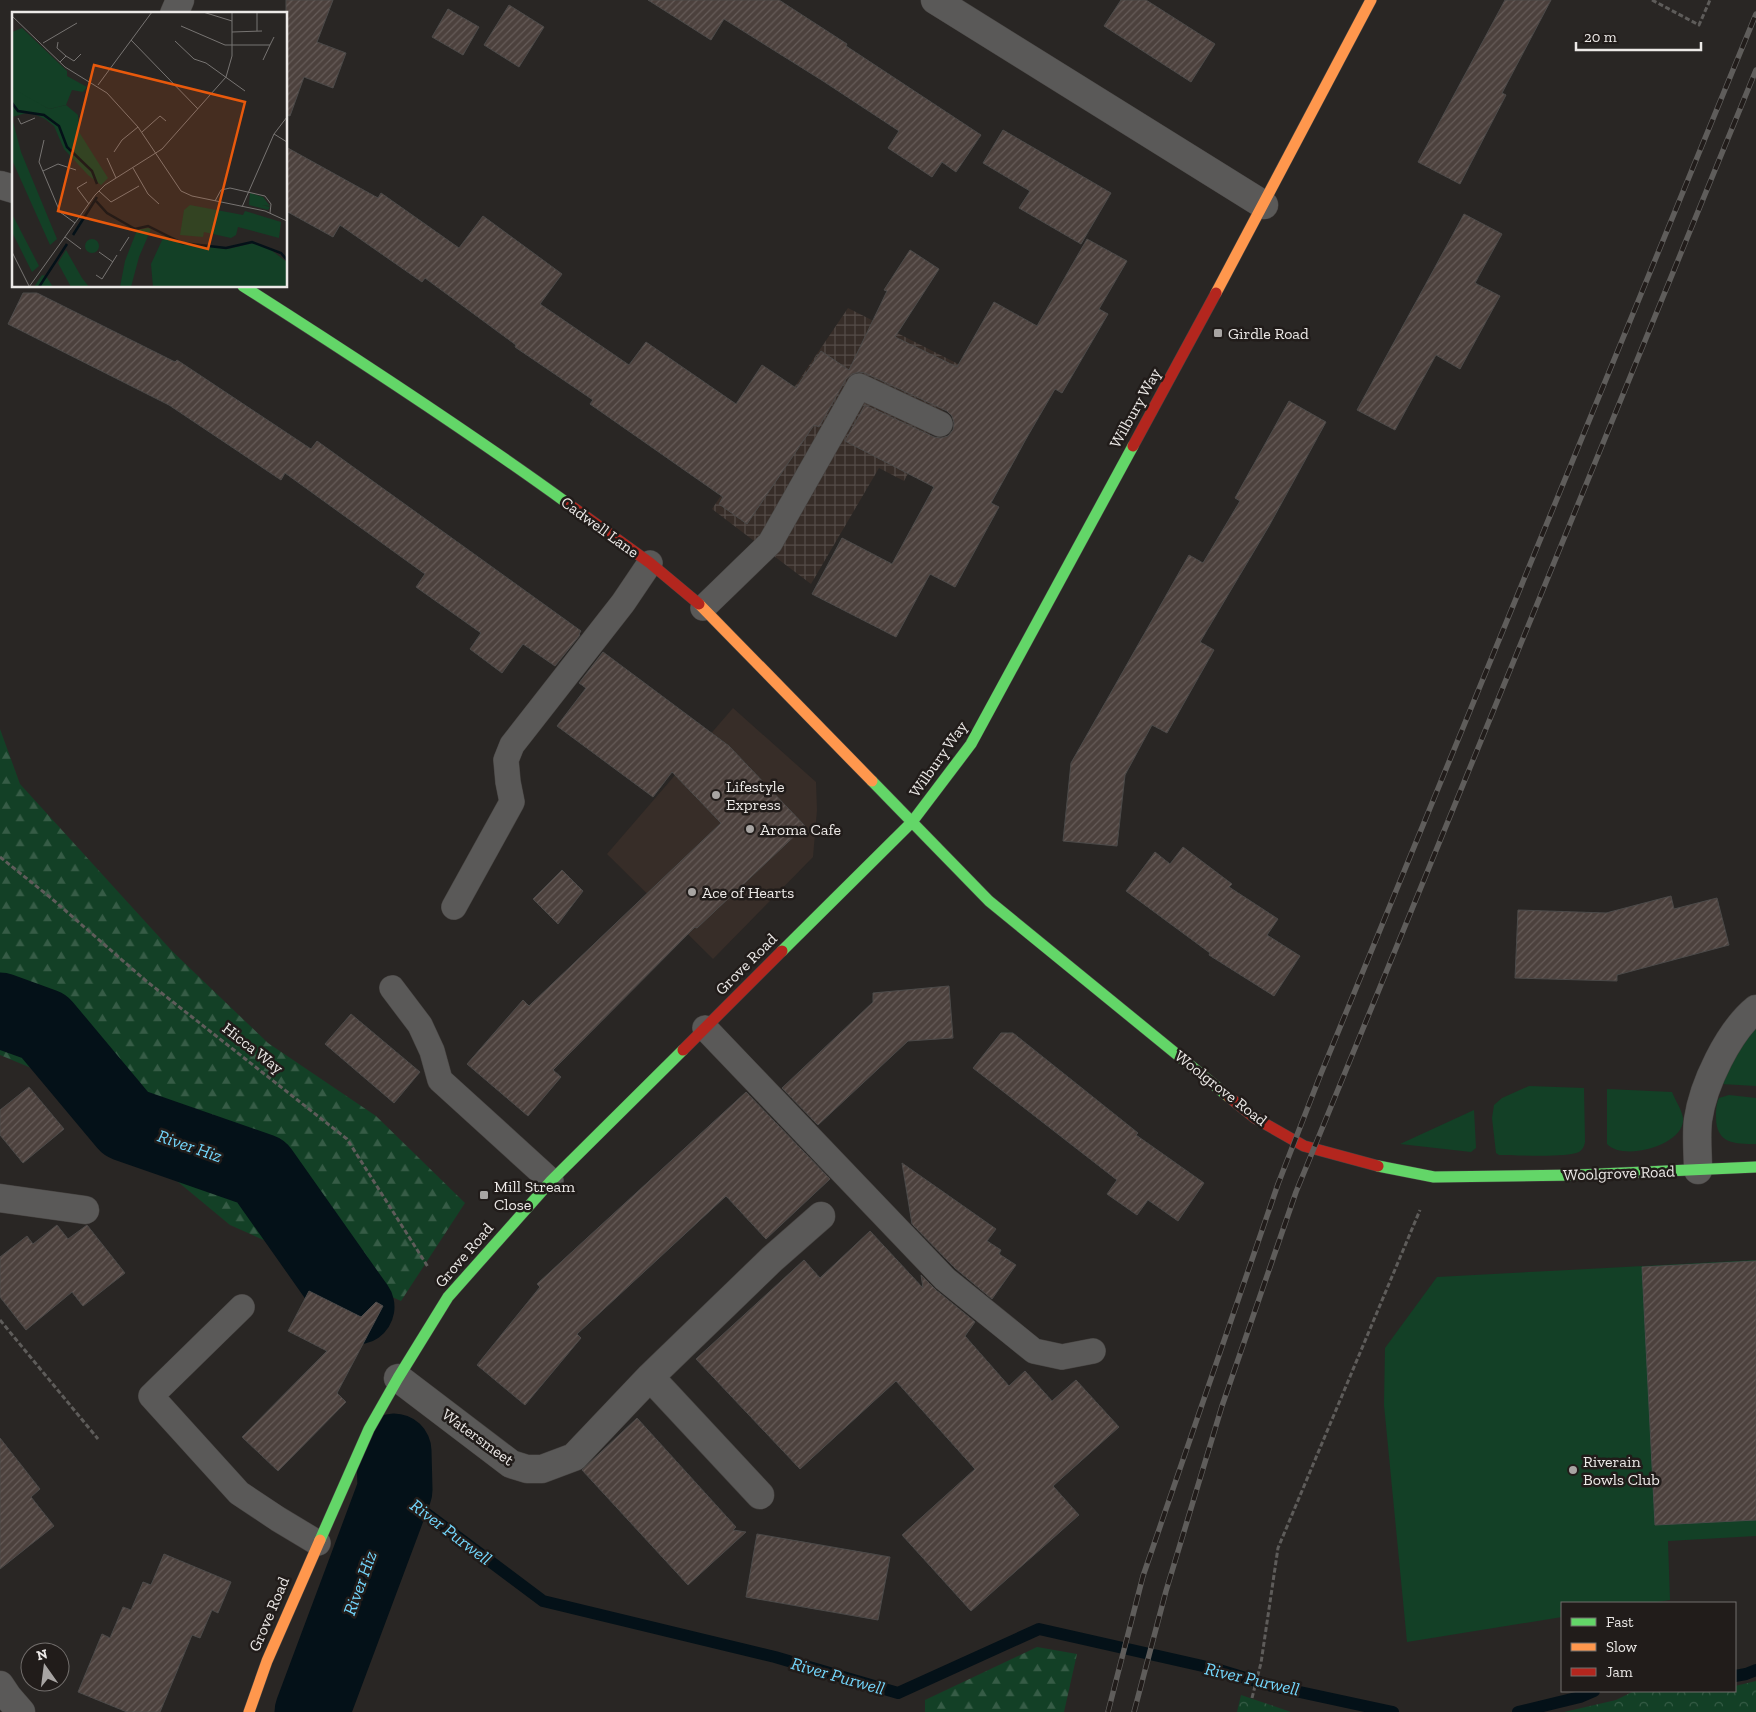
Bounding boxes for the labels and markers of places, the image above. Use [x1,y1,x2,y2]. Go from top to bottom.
place label: Girdle Road [1228,324,1309,343]
marker: Girdle Road [1212,327,1224,339]
place label: Lifestyle Express [726,777,784,814]
marker: Lifestyle Express [710,789,722,801]
place label: Aroma Cafe [760,820,841,839]
marker: Aroma Cafe [744,823,756,835]
place label: Ace of Hearts [702,883,794,902]
marker: Ace of Hearts [686,886,698,898]
place label: Mill Stream Close [494,1177,575,1214]
marker: Mill Stream Close [478,1189,490,1201]
place label: Riverain Bowls Club [1583,1452,1660,1489]
marker: Riverain Bowls Club [1567,1464,1579,1476]

